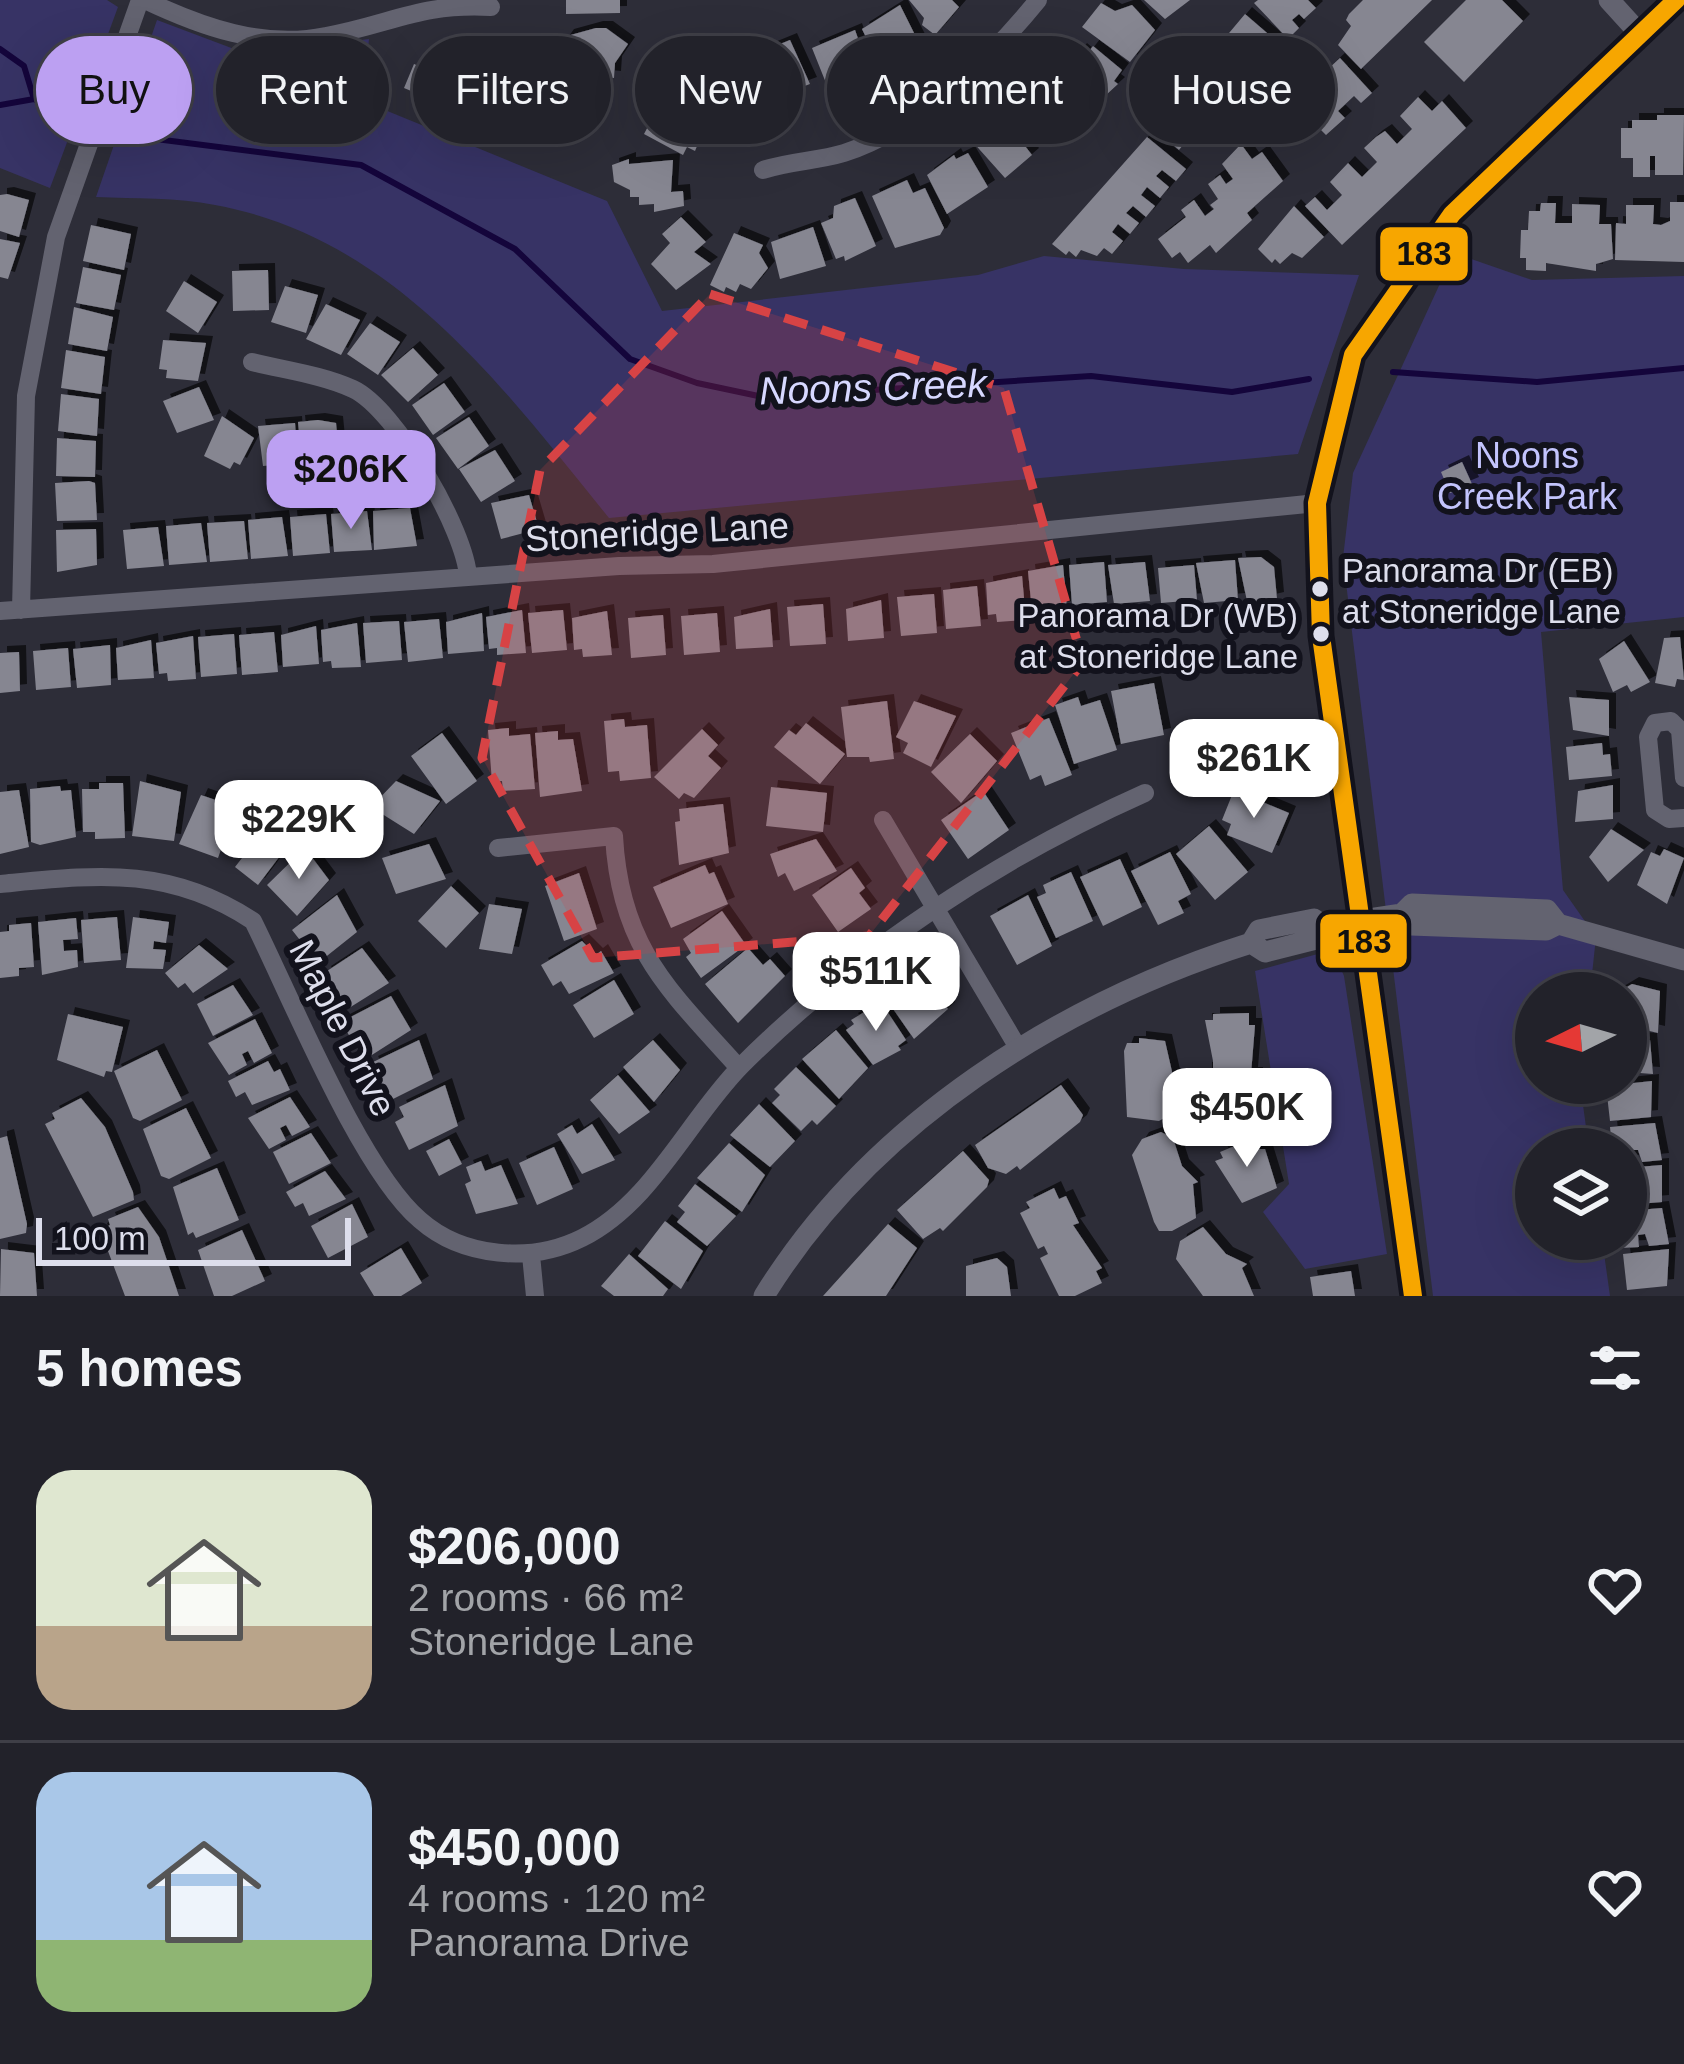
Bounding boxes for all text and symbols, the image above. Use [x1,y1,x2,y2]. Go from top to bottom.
chip: Buy [36,36,192,144]
chip: Rent [216,36,389,144]
chip: Filters [413,36,611,144]
chip: New [635,36,803,144]
chip: Apartment [827,36,1105,144]
chip: House [1129,36,1335,144]
line badge: 183 [1378,225,1470,283]
text: 183 [1396,235,1452,272]
water label: Noons Creek [759,361,990,412]
pin: $206K [267,430,435,532]
park label: Noons Creek Park [1437,435,1618,517]
text: $206K [294,447,408,490]
street label: Stoneridge Lane [524,505,790,559]
place label: Panorama Dr (EB) at Stoneridge Lane [1342,552,1621,630]
marker: Panorama Dr (EB) at Stoneridge Lane [1309,578,1331,600]
place label: Panorama Dr (WB) at Stoneridge Lane [1017,597,1298,675]
marker: Panorama Dr (WB) at Stoneridge Lane [1310,623,1332,645]
pin: $261K [1170,719,1338,821]
text: $261K [1197,736,1311,779]
pin: $229K [215,780,383,882]
text: $229K [242,797,356,840]
line badge: 183 [1318,912,1409,970]
text: 183 [1336,923,1392,960]
pin: $511K [792,932,960,1034]
street label: Maple Drive [281,933,405,1123]
text: $511K [820,949,932,992]
north arrow [1515,972,1647,1104]
map controls [1515,972,1647,1260]
pin: $450K [1163,1068,1331,1170]
text: $450K [1190,1085,1304,1128]
button: layers [1515,1128,1647,1260]
scale bar [36,1212,351,1265]
text: 100 m [54,1220,146,1257]
icon: filters [1582,1335,1648,1401]
text: 5 homes [36,1340,243,1397]
icon: home [132,1518,276,1662]
text: $206,000 [408,1518,621,1575]
icon: heart [1582,1557,1648,1623]
text: 2 rooms · 66 m² [408,1576,683,1619]
text: Stoneridge Lane [408,1620,694,1663]
text: $450,000 [408,1819,621,1876]
icon: home [132,1820,276,1964]
icon: heart [1582,1859,1648,1925]
text: 4 rooms · 120 m² [408,1877,705,1920]
text: Panorama Drive [408,1921,690,1964]

